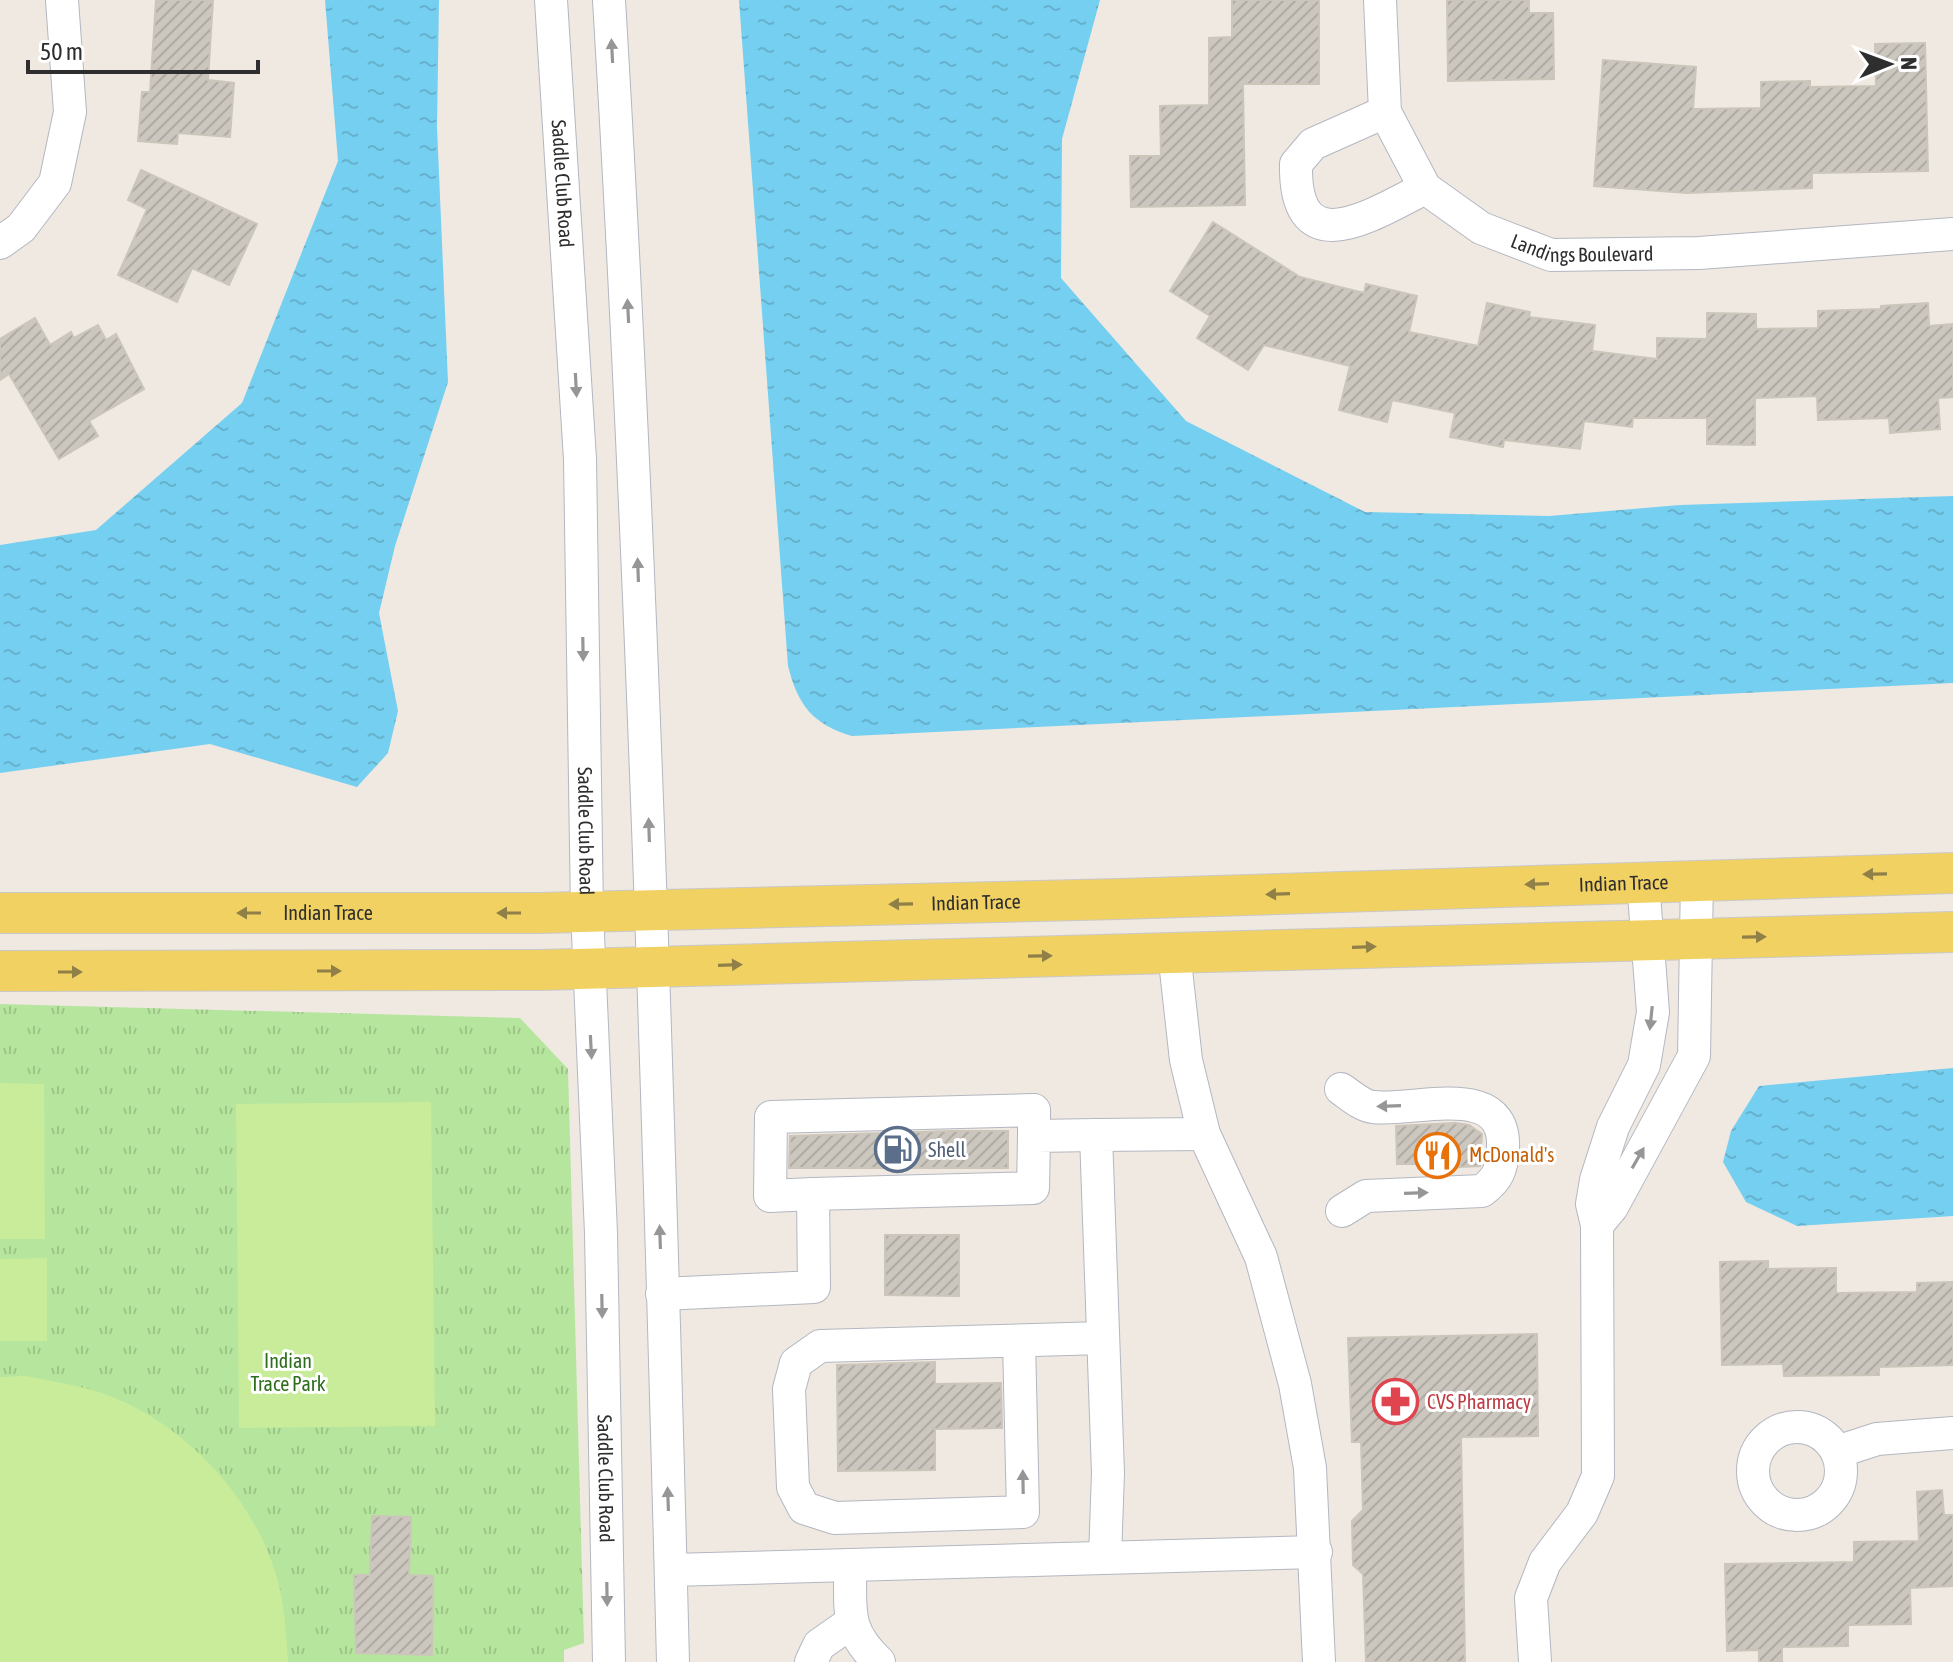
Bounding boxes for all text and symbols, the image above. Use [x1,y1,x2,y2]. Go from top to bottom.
scale bar [28,24,258,74]
north arrow [1849,24,1929,104]
text: 50 m [40,38,83,65]
one-way arrow [605,38,618,63]
text: N [1896,57,1922,70]
street label: Saddle Club Road [548,119,579,248]
street label: Landings Boulevard [1508,229,1653,266]
one-way arrow [621,298,634,323]
one-way arrow [570,373,583,398]
one-way arrow [632,557,645,582]
one-way arrow [577,637,589,662]
street label: Saddle Club Road [574,767,599,895]
one-way arrow [642,817,655,842]
one-way arrow [1862,868,1887,881]
street label: Indian Trace [1578,870,1669,896]
one-way arrow [1524,878,1549,891]
one-way arrow [1265,887,1290,900]
street label: Indian Trace [931,889,1021,915]
one-way arrow [888,897,913,910]
street label: Indian Trace [283,901,373,924]
one-way arrow [236,907,261,919]
one-way arrow [496,907,521,919]
one-way arrow [1742,931,1767,944]
one-way arrow [1352,941,1377,954]
one-way arrow [1028,949,1053,962]
one-way arrow [718,958,743,971]
one-way arrow [317,965,342,977]
one-way arrow [58,966,83,978]
one-way arrow [1645,1006,1658,1031]
one-way arrow [584,1035,597,1060]
one-way arrow [1376,1100,1401,1113]
fuel station icon: Shell [873,1126,921,1174]
restaurant icon: McDonald's [1414,1131,1462,1179]
place label: Shell [928,1138,966,1161]
place label: McDonald's [1469,1143,1554,1166]
one-way arrow [1631,1147,1645,1170]
one-way arrow [1404,1187,1429,1200]
one-way arrow [654,1224,667,1249]
one-way arrow [596,1294,609,1319]
park label: Indian Trace Park [251,1349,326,1395]
pharmacy icon: CVS Pharmacy [1372,1378,1420,1426]
place label: CVS Pharmacy [1427,1390,1531,1413]
street label: Saddle Club Road [593,1414,619,1543]
one-way arrow [1016,1469,1029,1494]
one-way arrow [662,1486,675,1511]
one-way arrow [601,1582,614,1607]

